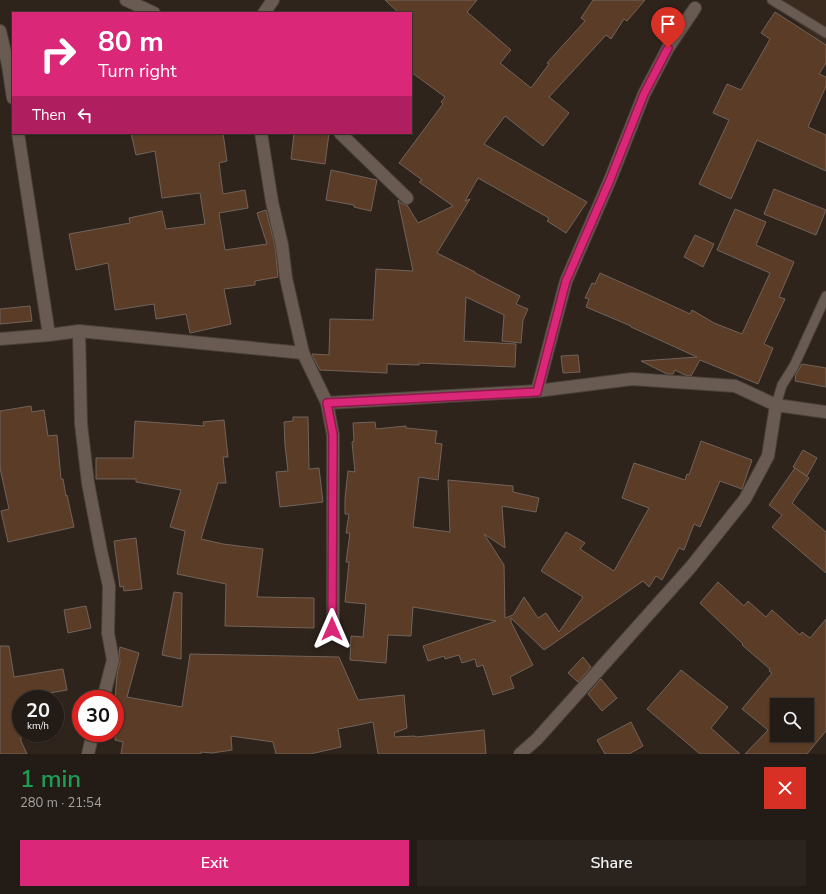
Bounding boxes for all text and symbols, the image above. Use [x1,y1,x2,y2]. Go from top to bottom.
pin [651,7.0,685,48]
icon: arrive [657,13,679,35]
text: 80 m [98,23,164,61]
icon: right [32,28,84,80]
text: Turn right [98,59,177,83]
icon: left [74,104,96,126]
text: Then [32,105,66,125]
position arrow [311,608,353,650]
speed limit sign: 30 [72,690,124,742]
text: 20 [26,697,50,724]
map controls [770,698,814,742]
button: search [770,698,814,742]
text: km/h [27,719,49,733]
text: 1 min [20,763,81,795]
button: close [764,767,806,809]
text: 280 m · 21:54 [20,794,102,812]
button: Exit [20,840,409,886]
button: Share [417,840,806,886]

